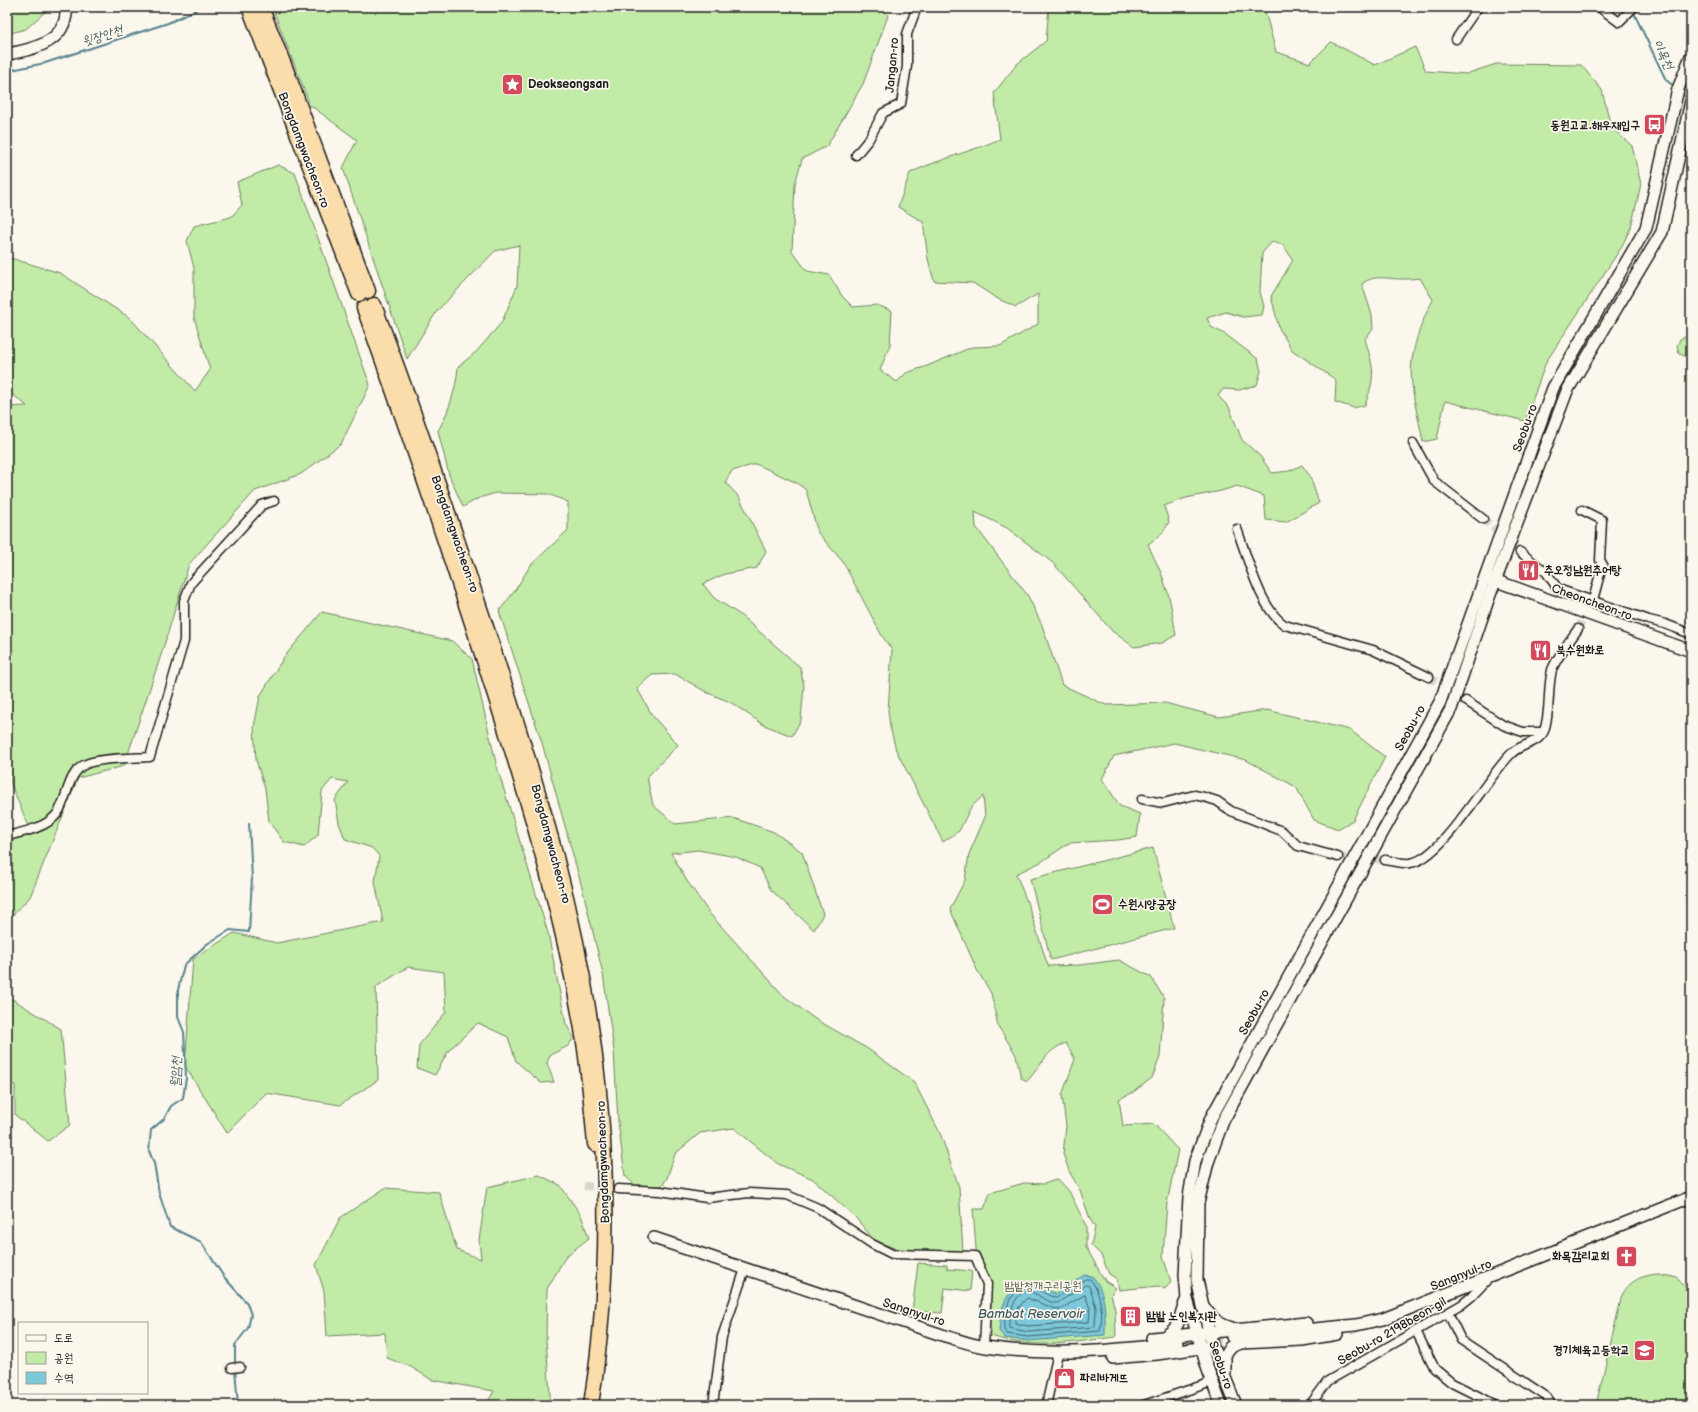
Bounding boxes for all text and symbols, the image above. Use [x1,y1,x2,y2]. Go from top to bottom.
water label: 윗장안천 [80,21,126,50]
street label: Jangan-ro [883,37,902,93]
water label: 이목천 [1649,37,1678,73]
place icon: Deokseongsan [499,71,525,97]
place label: Deokseongsan [528,77,609,92]
street label: Bongdamgwacheon-ro [274,90,333,210]
bus stop icon: 동원고교.해우재입구 [1642,112,1668,138]
place label: 동원고교.해우재입구 [1550,118,1640,133]
street label: Seobu-ro [1510,402,1541,454]
street label: Bongdamgwacheon-ro [427,474,482,595]
restaurant icon: 추오정남원추어탕 [1516,557,1542,583]
place label: 추오정남원추어탕 [1544,563,1622,578]
street label: Cheoncheon-ro [1549,581,1634,624]
restaurant icon: 북수원화로 [1527,637,1553,663]
place label: 북수원화로 [1556,643,1604,658]
street label: Seobu-ro [1392,703,1429,754]
street label: Bongdamgwacheon-ro [527,783,574,906]
sports icon: 수원시양궁장 [1089,891,1115,917]
place label: 수원시양궁장 [1118,897,1176,912]
street label: Seobu-ro [1236,987,1273,1038]
water label: 월암천 [167,1055,185,1088]
street label: Bongdamgwacheon-ro [594,1100,613,1224]
church icon: 화목감리교회 [1613,1243,1639,1269]
place label: 화목감리교회 [1552,1249,1610,1264]
street label: Sangnyul-ro [1428,1256,1494,1295]
park label: 밤밭청개구리공원 [1004,1279,1082,1294]
street label: Seobu-ro 2198beon-gil [1335,1294,1449,1369]
street label: Sangnyul-ro [881,1295,947,1330]
building icon: 밤밭 노인복지관 [1118,1303,1144,1329]
water label: Bambat Reservoir [978,1306,1085,1322]
place label: 밤밭 노인복지관 [1146,1309,1217,1324]
legend [18,1322,148,1394]
text: 도로 [54,1331,73,1346]
school or university icon: 경기체육고등학교 [1632,1337,1658,1363]
street label: Seobu-ro [1205,1339,1236,1391]
place label: 경기체육고등학교 [1553,1343,1630,1358]
text: 공원 [54,1351,73,1366]
shop icon: 파리바게뜨 [1052,1365,1078,1391]
text: 수역 [54,1371,74,1386]
place label: 파리바게뜨 [1079,1371,1128,1386]

